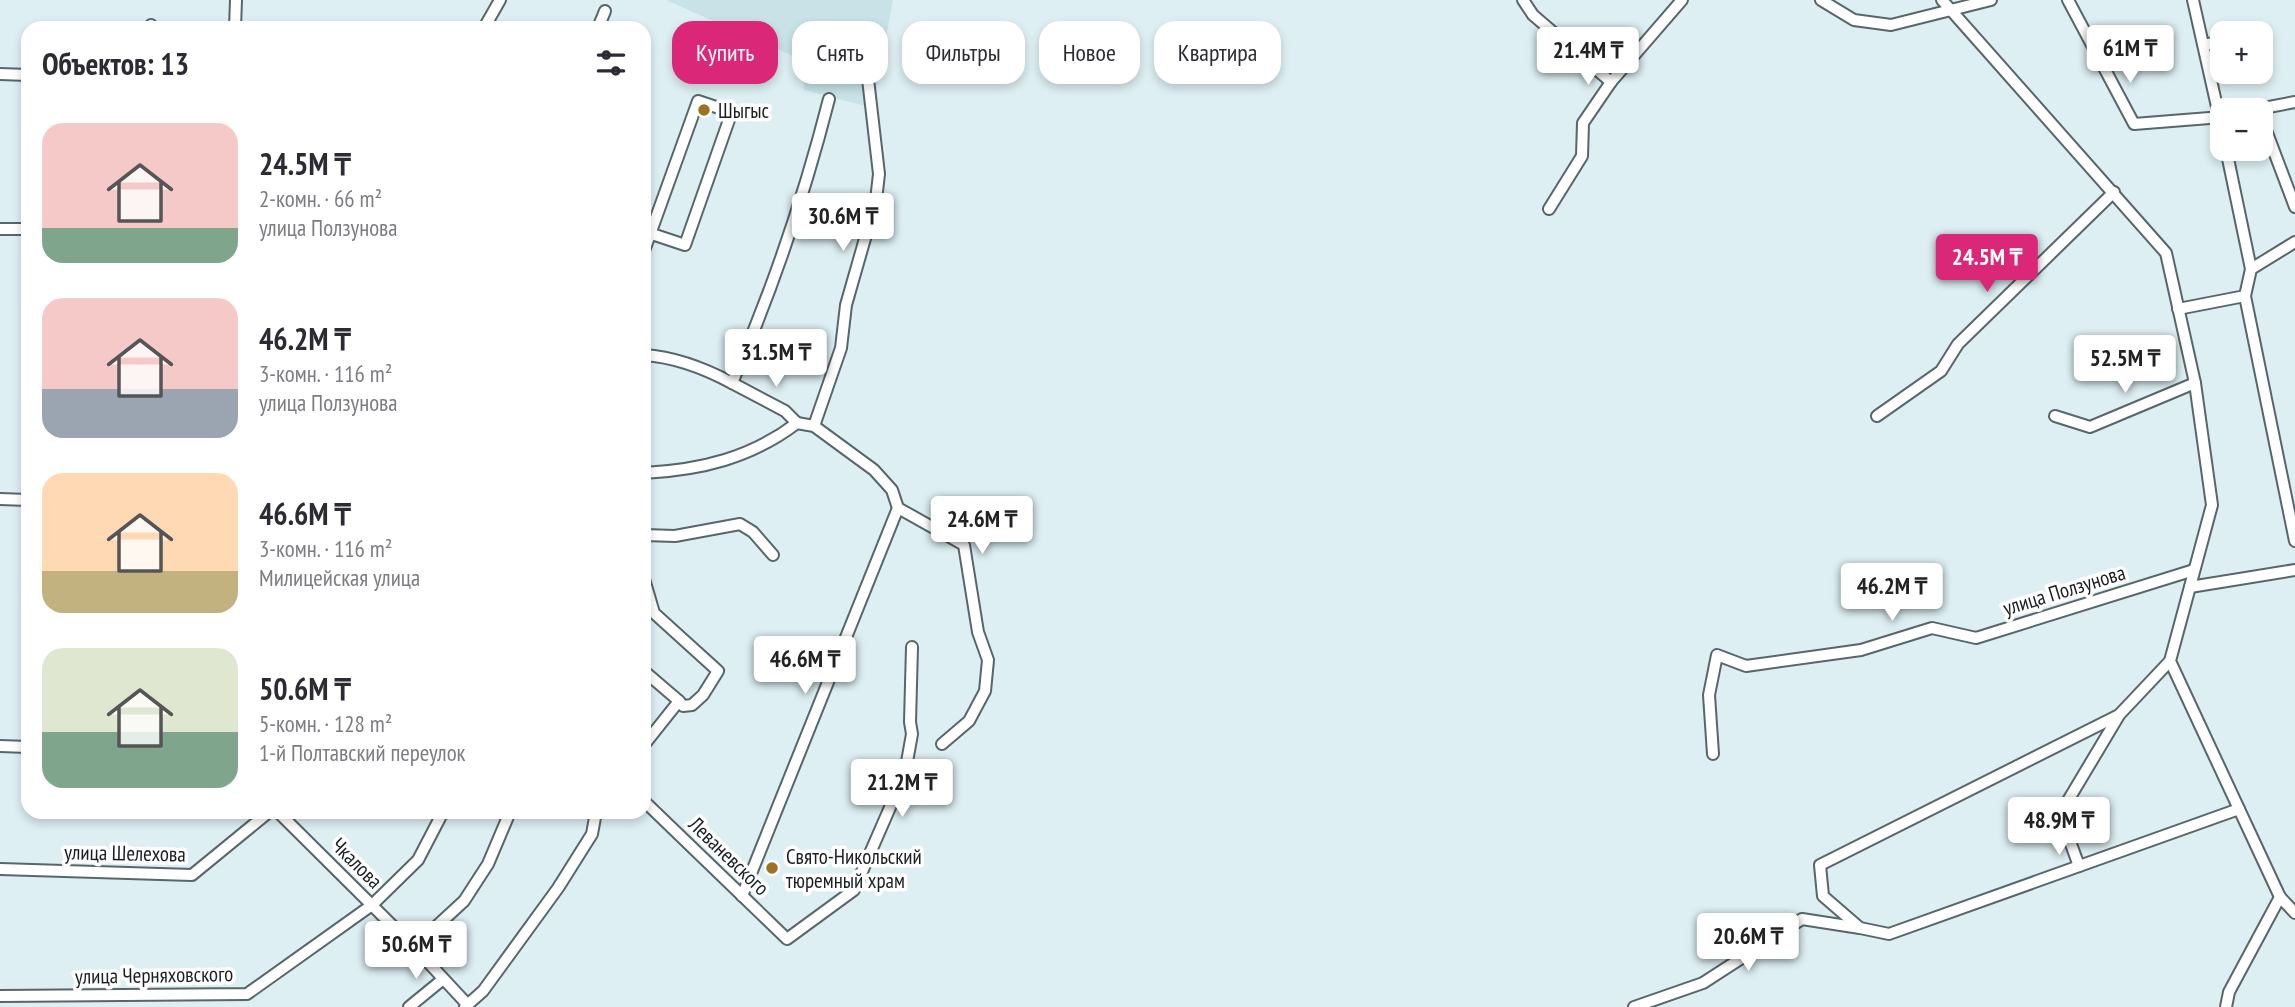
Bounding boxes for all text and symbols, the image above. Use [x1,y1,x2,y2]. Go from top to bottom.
chip: Купить [672,21,778,84]
chip: Снять [792,21,888,84]
chip: Фильтры [902,21,1025,84]
chip: Новое [1039,21,1140,84]
chip: Квартира [1154,21,1281,84]
map controls [2210,21,2273,161]
button: + [2210,21,2273,84]
pin: 61M ₸ [2081,25,2179,85]
pin: 21.4M ₸ [1523,28,1653,87]
text: 61M ₸ [2103,33,2157,62]
text: 21.4M ₸ [1553,35,1623,64]
text: Объектов: 13 [42,44,189,83]
icon: filters [592,44,630,82]
place label: Шыгыс [718,97,769,124]
button: − [2210,98,2273,161]
marker: Шыгыс [696,102,712,118]
text: 24.5M ₸ [259,144,351,183]
icon: home [98,151,182,235]
text: 2-комн. · 66 m² [259,184,382,213]
pin: 30.6M ₸ [778,194,908,253]
text: 30.6M ₸ [808,201,878,230]
text: улица Ползунова [259,213,398,242]
pin: 24.5M ₸ [1922,234,2052,294]
text: 24.5M ₸ [1952,242,2022,271]
text: 46.2M ₸ [259,319,351,358]
icon: home [98,326,182,410]
pin: 31.5M ₸ [711,330,841,389]
pin: 52.5M ₸ [2060,336,2190,395]
text: 31.5M ₸ [741,337,811,366]
text: 52.5M ₸ [2090,343,2160,372]
text: 3-комн. · 116 m² [259,359,392,388]
text: улица Ползунова [259,388,398,417]
text: 46.6M ₸ [259,494,351,533]
pin: 24.6M ₸ [917,496,1047,556]
icon: home [98,501,182,585]
text: 24.6M ₸ [947,504,1017,533]
text: 3-комн. · 116 m² [259,534,392,563]
street label: улица Ползунова [2000,559,2128,621]
text: Милицейская улица [259,563,420,592]
pin: 46.2M ₸ [1827,564,1957,623]
text: 46.2M ₸ [1857,571,1927,600]
pin: 46.6M ₸ [740,636,870,696]
text: 46.6M ₸ [770,644,840,673]
text: 50.6M ₸ [259,669,351,708]
icon: home [98,676,182,760]
text: 5-комн. · 128 m² [259,709,392,738]
text: 1-й Полтавский переулок [259,738,466,767]
pin: 21.2M ₸ [837,760,967,819]
text: 21.2M ₸ [867,767,937,796]
pin: 48.9M ₸ [1994,798,2124,857]
text: 48.9M ₸ [2024,805,2094,834]
street label: Леваневского [682,810,775,901]
street label: Чкалова [326,832,388,894]
street label: улица Шелехова [64,838,186,868]
place label: Свято-Никольский тюремный храм [786,843,922,894]
marker: Свято-Никольский тюремный храм [764,860,780,876]
pin: 20.6M ₸ [1683,914,1813,973]
text: 20.6M ₸ [1713,921,1783,950]
pin: 50.6M ₸ [351,922,481,981]
text: 50.6M ₸ [381,929,451,958]
street label: улица Черняховского [75,960,233,990]

